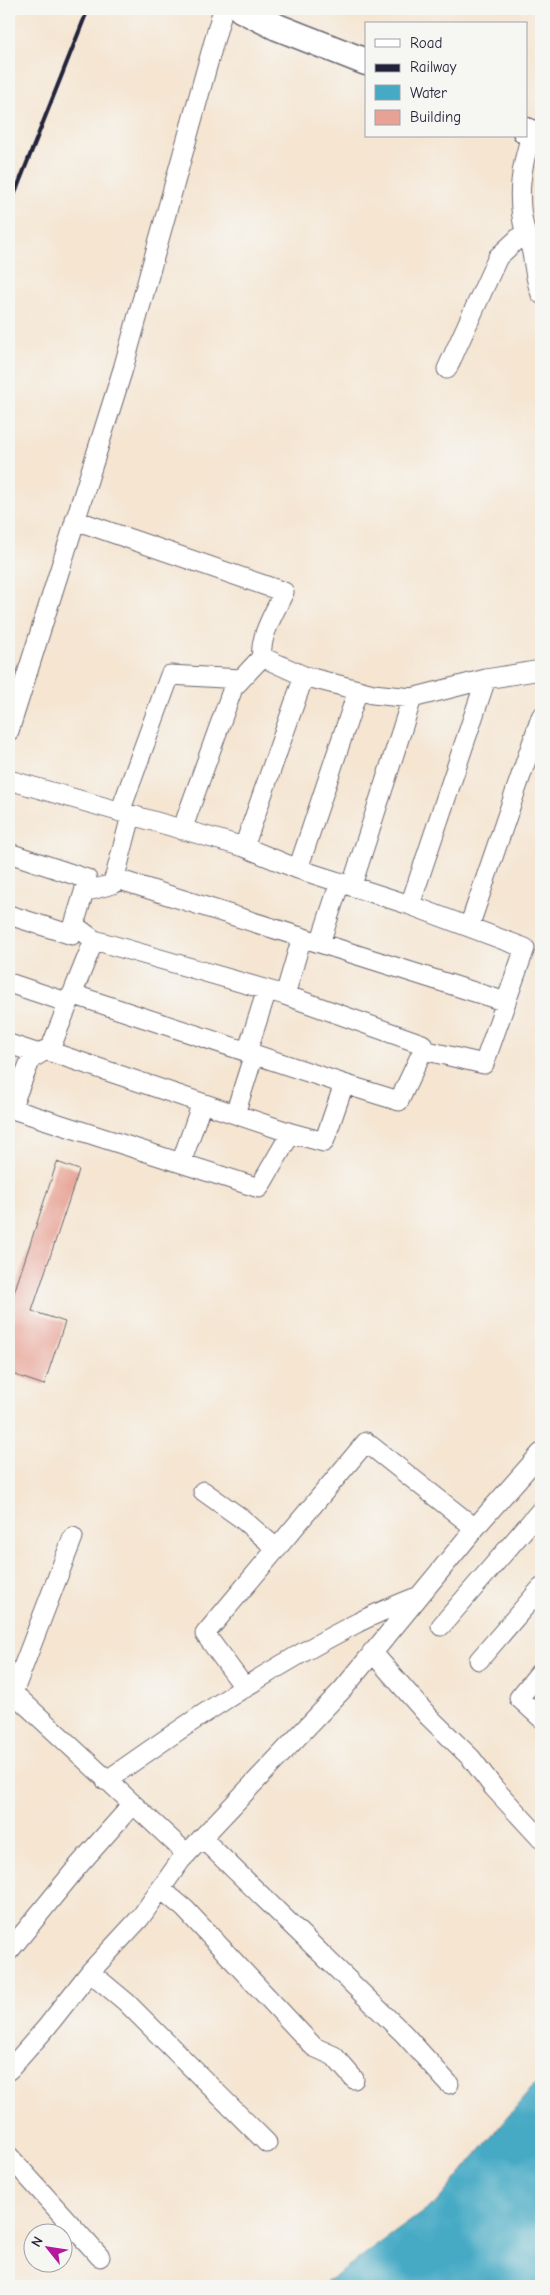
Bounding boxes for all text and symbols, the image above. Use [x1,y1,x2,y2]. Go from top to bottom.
legend [365,22,528,138]
text: Road [410,34,442,52]
text: Railway [410,58,457,76]
text: Water [410,84,447,102]
text: Building [410,108,461,126]
north arrow [22,2222,72,2272]
text: N [28,2234,47,2250]

